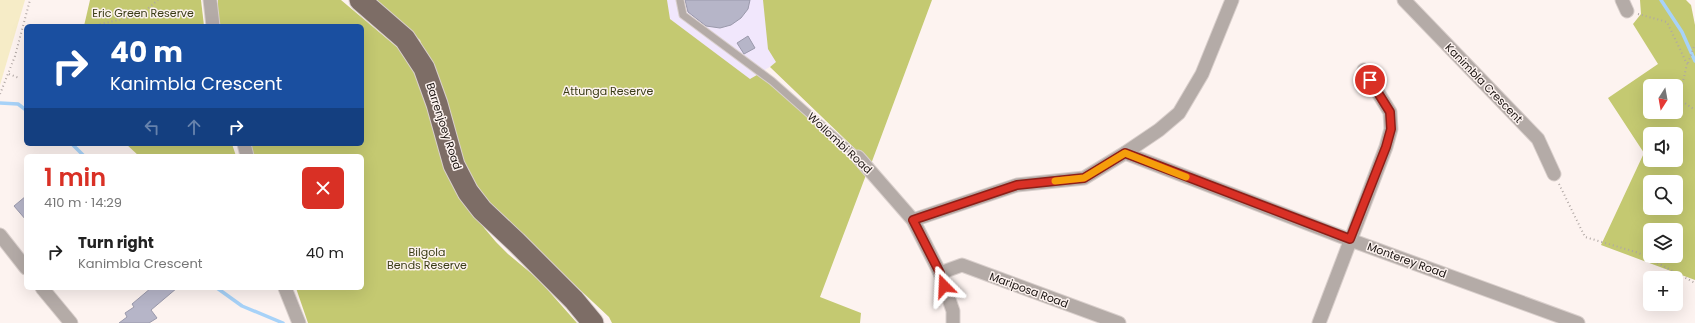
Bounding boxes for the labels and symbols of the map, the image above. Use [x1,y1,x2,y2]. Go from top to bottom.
park label: Eric Green Reserve [92,5,194,21]
street label: Kanimbla Crescent [1442,40,1526,126]
pin [1353,63,1387,97]
north arrow [1643,79,1683,119]
street label: Barrenjoey Road [422,80,466,172]
park label: Attunga Reserve [563,83,653,99]
street label: Wollombi Road [804,109,876,177]
street label: Monterey Road [1365,238,1449,282]
park label: Bilgola Bends Reserve [387,244,467,273]
position arrow [923,265,965,307]
street label: Mariposa Road [987,268,1071,312]

